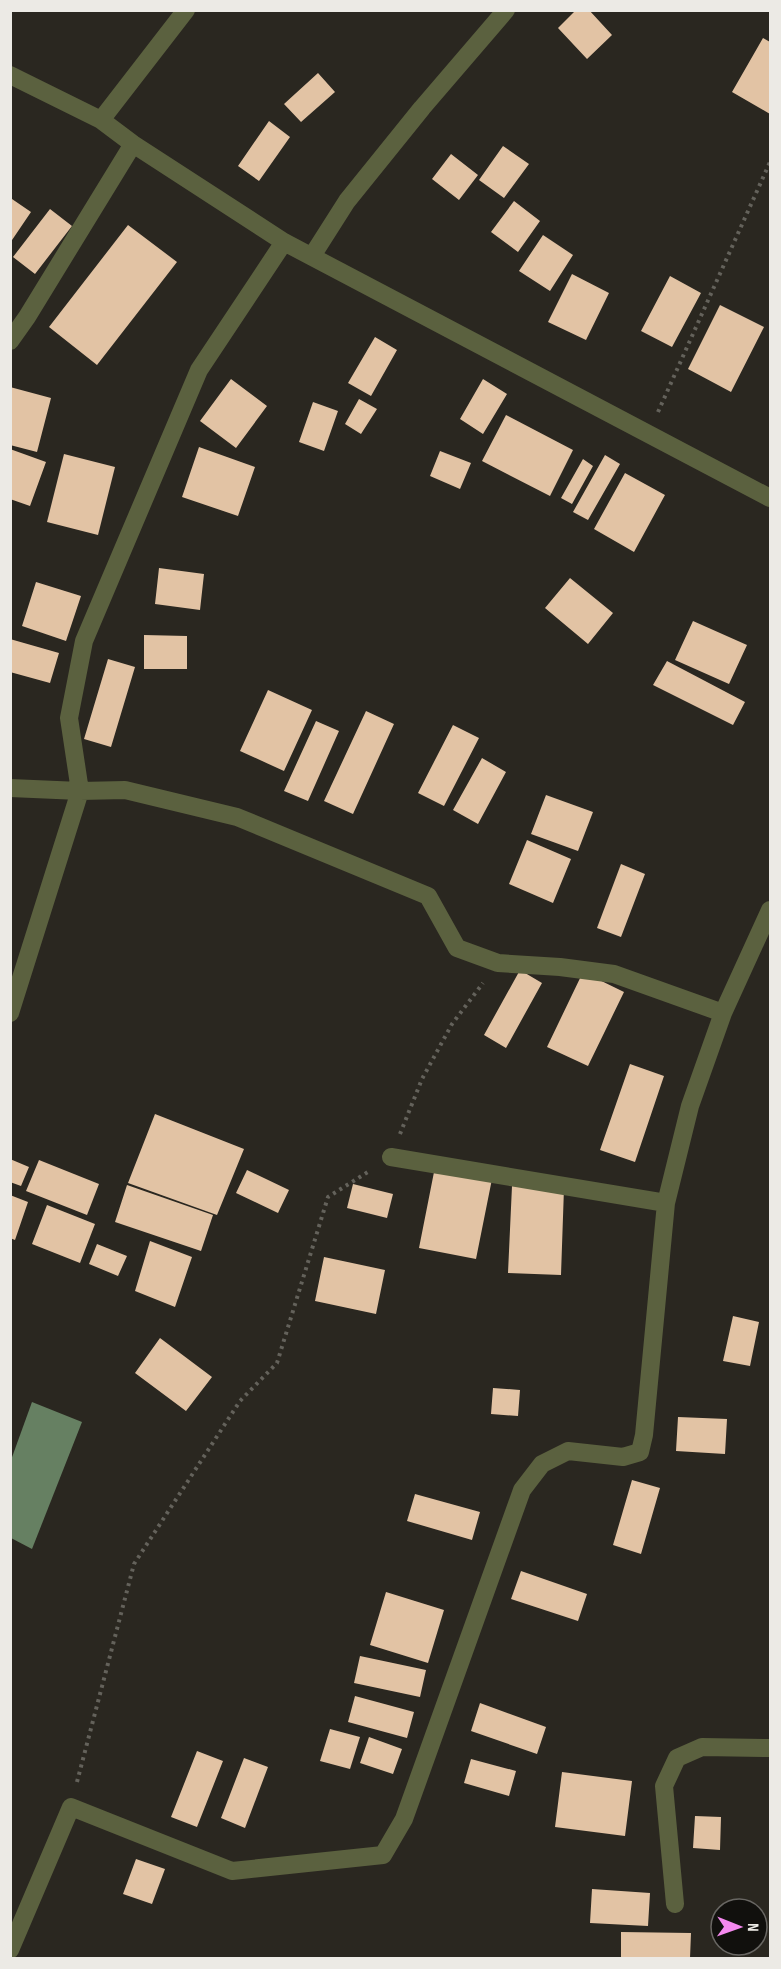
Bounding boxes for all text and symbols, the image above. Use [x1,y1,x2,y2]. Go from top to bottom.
north arrow [709,1897,769,1957]
text: N [743,1923,762,1932]

